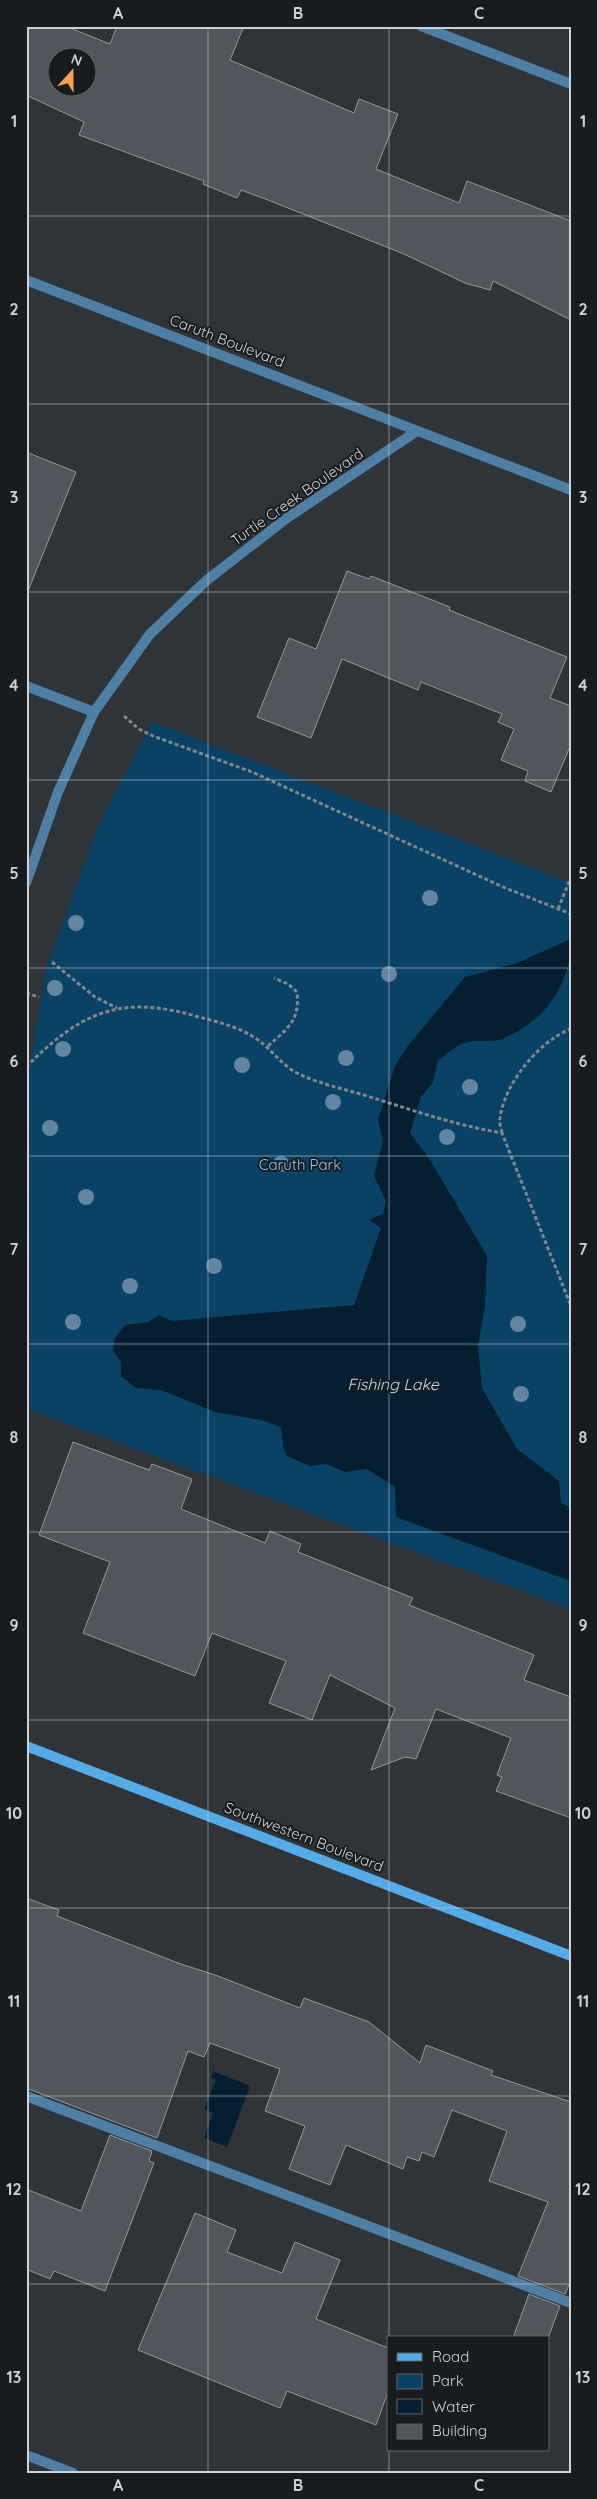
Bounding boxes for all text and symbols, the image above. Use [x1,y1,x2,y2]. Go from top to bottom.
text: A [113,3,124,23]
text: B [293,3,303,23]
text: C [474,3,484,23]
north arrow [48,48,98,98]
text: N [69,50,85,70]
text: 1 [11,111,17,131]
text: 1 [580,111,586,131]
text: 2 [9,299,19,319]
text: 2 [578,299,588,319]
street label: Caruth Boulevard [167,310,287,371]
street label: Turtle Creek Boulevard [227,444,367,550]
text: 3 [10,487,18,507]
text: 3 [579,487,587,507]
text: 4 [9,675,19,695]
text: 4 [578,675,588,695]
text: 5 [9,863,19,883]
text: 5 [578,863,588,883]
text: 6 [10,1051,19,1071]
text: 6 [579,1051,588,1071]
park label: Caruth Park [259,1155,341,1174]
text: 7 [10,1239,19,1259]
text: 7 [579,1239,588,1259]
water label: Fishing Lake [347,1374,440,1394]
text: 8 [10,1427,19,1447]
text: 8 [579,1427,588,1447]
text: 9 [9,1615,19,1635]
text: 9 [578,1615,588,1635]
street label: Southwestern Boulevard [222,1797,386,1876]
text: 10 [6,1803,22,1823]
text: 10 [575,1803,591,1823]
text: 11 [8,1991,20,2011]
text: 11 [577,1991,589,2011]
text: 12 [6,2179,22,2199]
text: 12 [575,2179,591,2199]
legend [387,2336,550,2452]
text: Road [432,2347,469,2366]
text: 13 [7,2367,21,2387]
text: 13 [576,2367,590,2387]
text: Park [432,2371,464,2390]
text: Water [432,2397,475,2416]
text: Building [432,2421,487,2440]
text: A [113,2475,124,2495]
text: B [293,2475,303,2495]
text: C [474,2475,484,2495]

